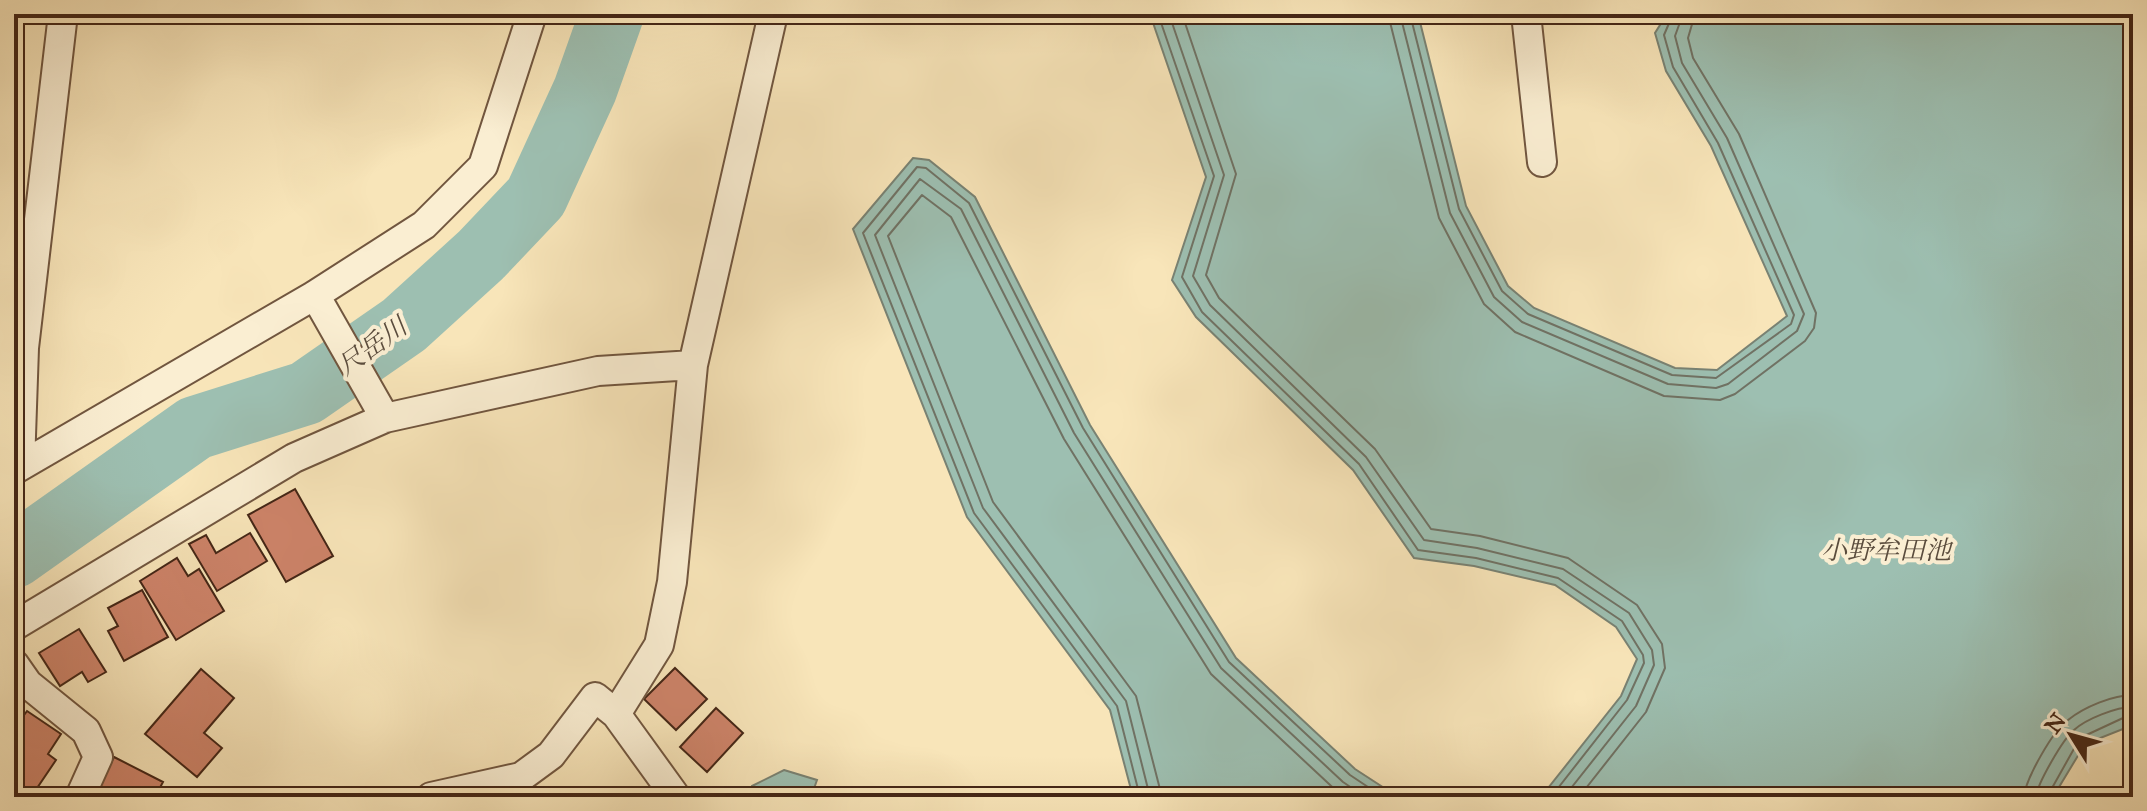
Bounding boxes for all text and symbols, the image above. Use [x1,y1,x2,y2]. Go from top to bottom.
water label: 尺岳川 [331,308,415,382]
water label: 小野牟田池 [1821,534,1954,566]
north arrow [2031,695,2111,775]
text: N [2039,707,2072,739]

